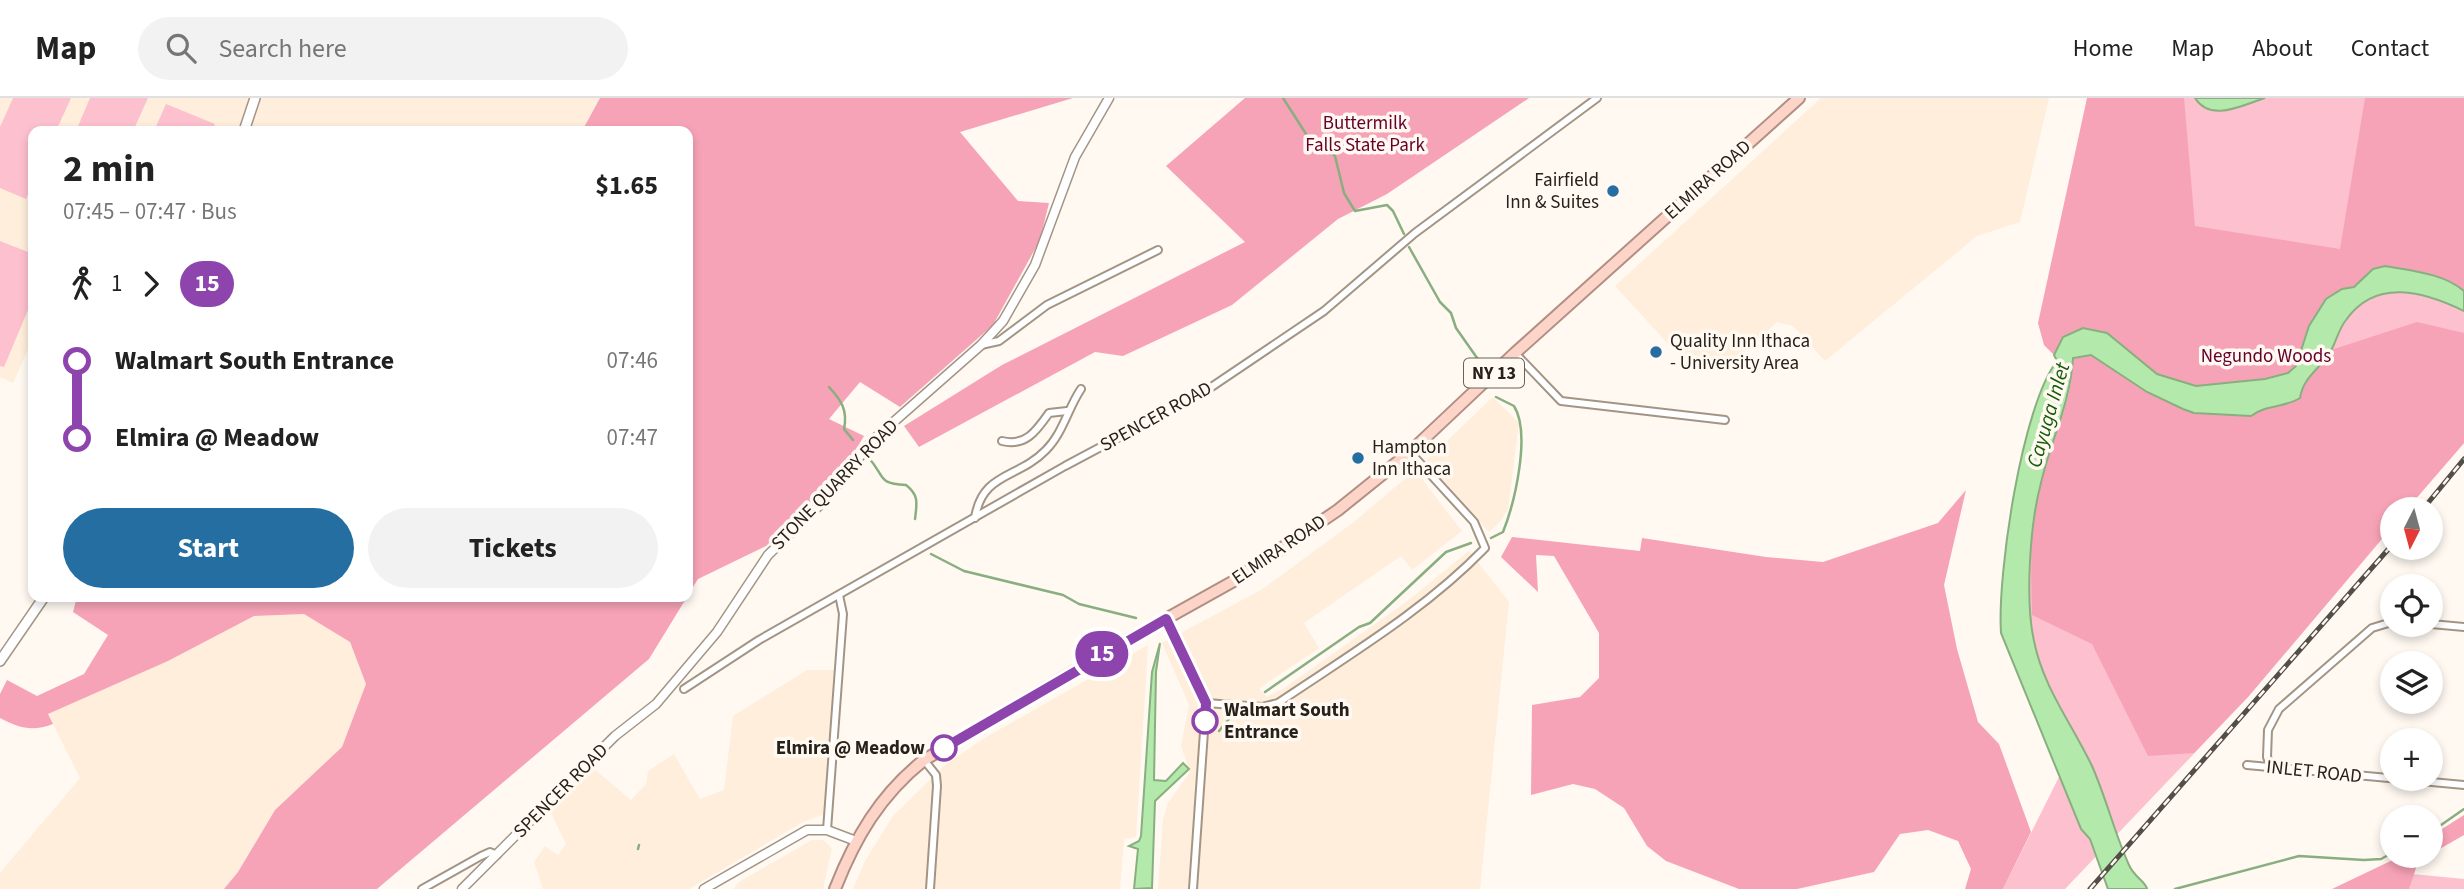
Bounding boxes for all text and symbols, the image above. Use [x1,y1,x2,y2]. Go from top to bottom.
search box [138,17,628,80]
text: Map [35,25,96,72]
icon: search [162,29,200,67]
text: Search here [218,30,347,67]
text: Home [2073,31,2133,66]
text: Map [2171,31,2214,66]
text: About [2252,31,2313,66]
text: Contact [2351,31,2429,66]
park label: Buttermilk Falls State Park [1305,110,1425,159]
street label: ELMIRA ROAD [1659,134,1757,226]
text: 2 min [63,142,155,196]
text: $1.65 [595,167,658,204]
place label: Fairfield Inn & Suites [1505,167,1599,216]
marker: Fairfield Inn & Suites [1605,183,1621,199]
text: 07:45 – 07:47 · Bus [63,195,237,228]
icon: walk [63,265,101,303]
icon: forward [132,265,170,303]
text: 15 [194,266,220,301]
text: 1 [111,267,122,300]
place label: Quality Inn Ithaca - University Area [1670,328,1810,377]
text: Walmart South Entrance [115,342,394,379]
park label: Negundo Woods [2201,343,2331,370]
text: 07:46 [607,344,658,377]
marker: Quality Inn Ithaca - University Area [1648,344,1664,360]
road number: NY 13 [1464,358,1524,388]
water label: Cayuga Inlet [2019,358,2078,471]
street label: SPENCER ROAD [1095,375,1217,459]
street label: STONE QUARRY ROAD [765,413,905,557]
text: Elmira @ Meadow [115,419,319,456]
text: 07:47 [607,421,658,454]
place label: Hampton Inn Ithaca [1372,434,1451,483]
marker: Hampton Inn Ithaca [1350,450,1366,466]
north arrow [2380,497,2443,560]
map controls [2380,497,2443,868]
button: Start [63,508,354,588]
button: Tickets [368,508,658,588]
street label: ELMIRA ROAD [1227,509,1331,591]
button: locate [2380,574,2443,637]
line badge: 15 [1070,631,1134,677]
text: 15 [1089,636,1115,671]
button: layers [2380,651,2443,714]
place label: Walmart South Entrance [1224,697,1350,746]
marker: Walmart South Entrance [1192,708,1218,734]
button: + [2380,728,2443,791]
place label: Elmira @ Meadow [776,735,925,762]
marker: Elmira @ Meadow [931,735,957,761]
street label: SPENCER ROAD [508,738,614,844]
street label: INLET ROAD [2265,754,2363,790]
button: − [2380,805,2443,868]

